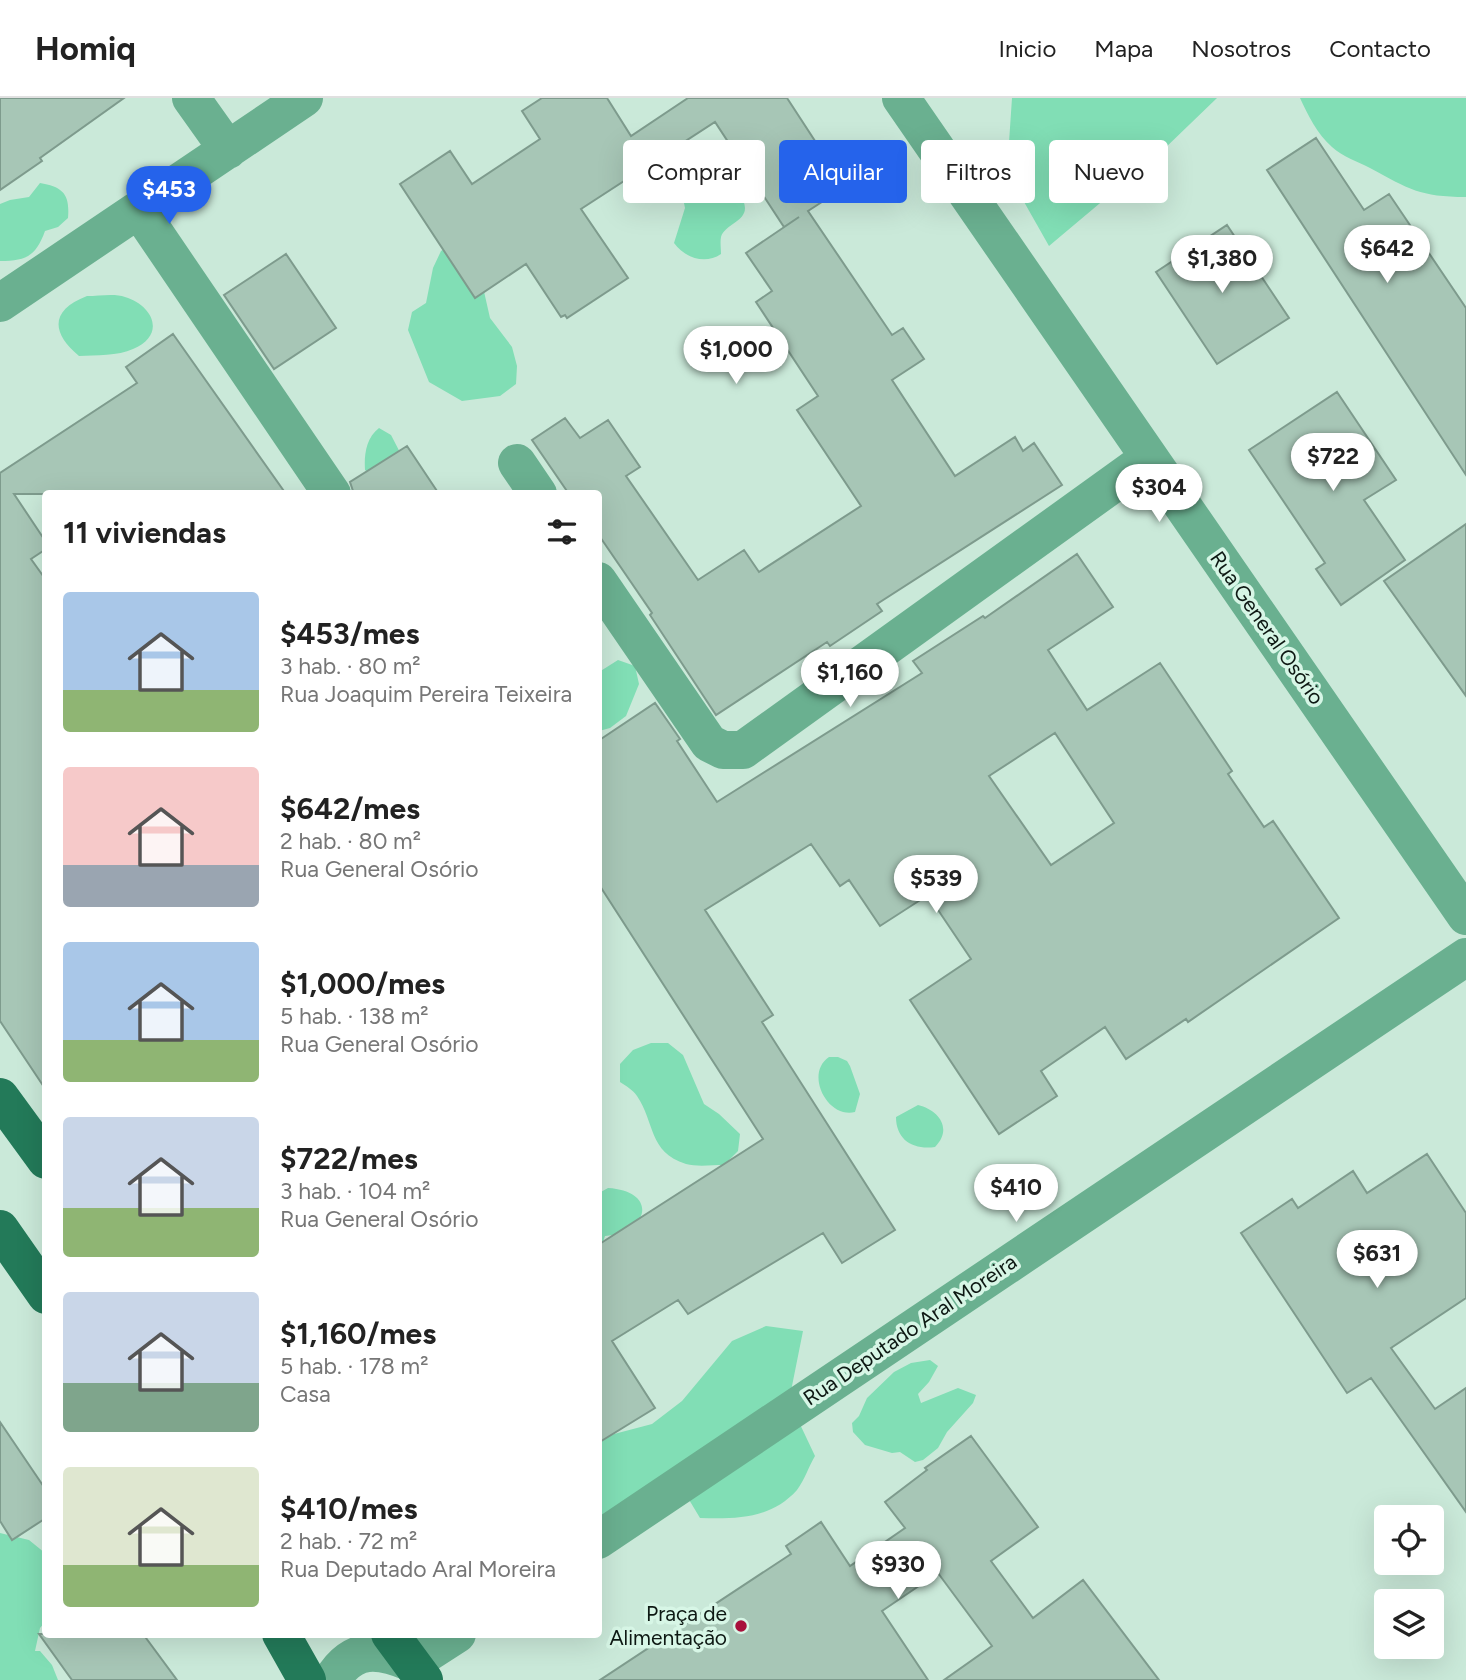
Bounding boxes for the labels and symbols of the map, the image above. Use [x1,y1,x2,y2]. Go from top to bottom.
pin: $453 [128,166,210,226]
pin: $642 [1346,226,1428,285]
pin: $1,380 [1165,236,1279,295]
pin: $1,000 [679,327,793,386]
pin: $722 [1292,434,1374,493]
pin: $304 [1118,464,1200,524]
street label: Rua General Osório [1205,546,1330,709]
pin: $1,160 [793,650,907,709]
pin: $539 [895,856,977,915]
pin: $410 [975,1164,1057,1224]
pin: $631 [1336,1230,1418,1290]
street label: Rua Deputado Aral Moreira [798,1249,1021,1410]
pin: $930 [857,1542,939,1601]
place label: Praça de Alimentação [609,1601,727,1650]
marker: Praça de Alimentação [733,1618,749,1634]

